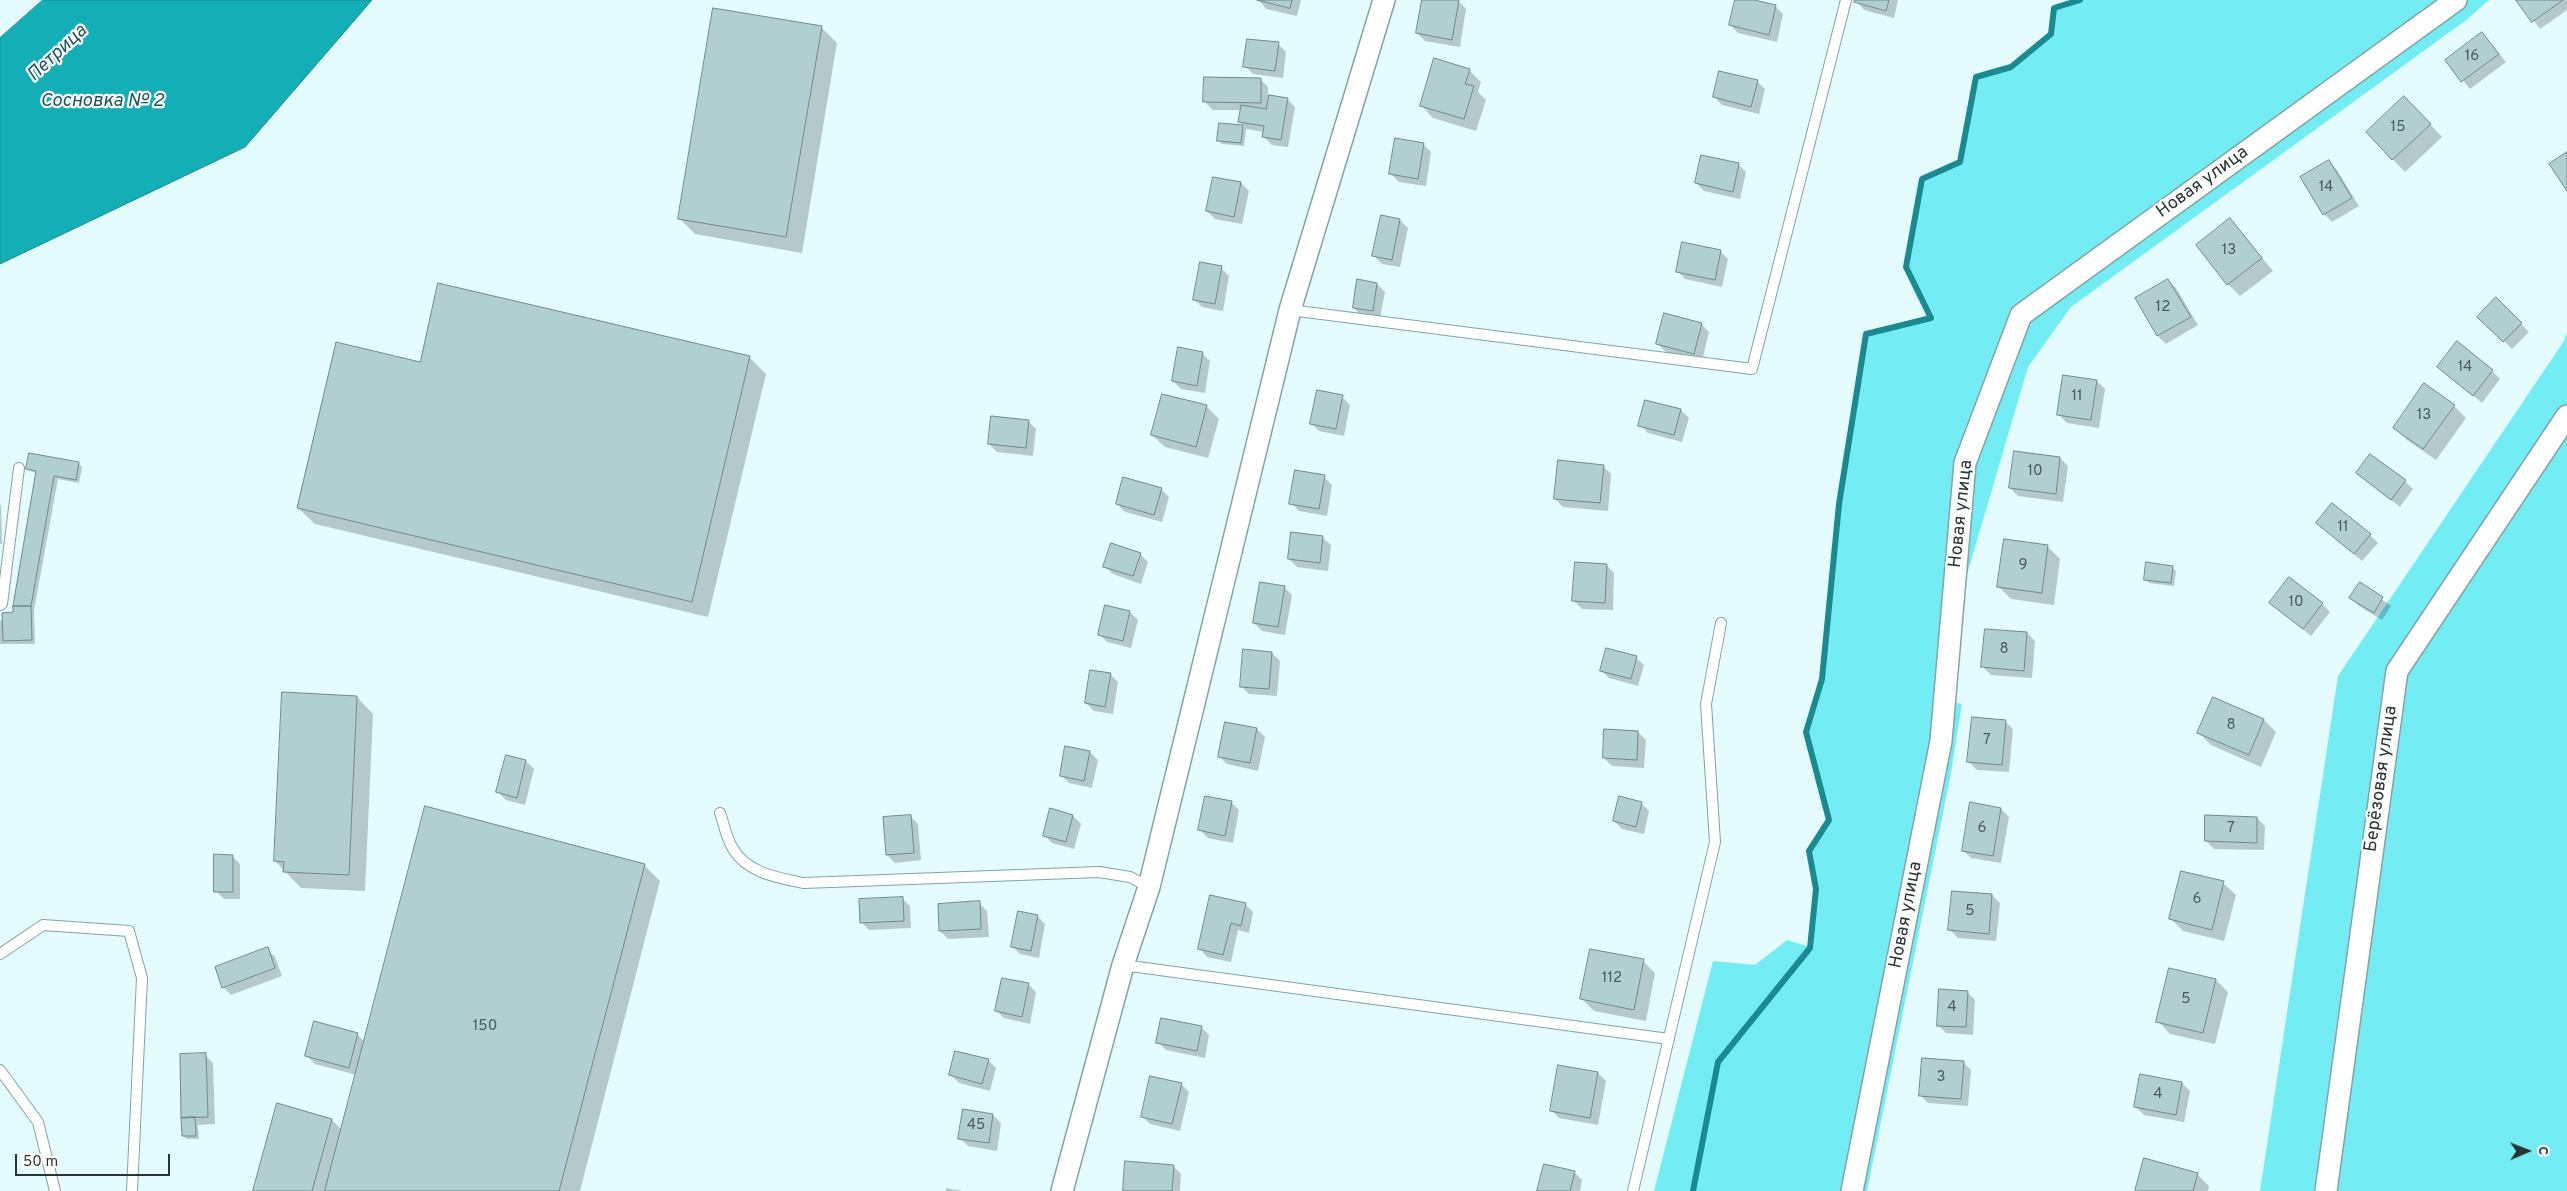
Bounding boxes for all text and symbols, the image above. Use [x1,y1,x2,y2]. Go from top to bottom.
water label: Петрица [23,21,93,87]
house number: 16 [2465,48,2479,66]
water label: Сосновка № 2 [40,91,164,113]
house number: 15 [2391,119,2405,137]
street label: Новая улица [2153,142,2253,224]
house number: 14 [2319,179,2333,197]
house number: 13 [2222,242,2236,260]
house number: 12 [2156,299,2170,317]
house number: 14 [2458,359,2472,377]
house number: 11 [2071,388,2083,406]
house number: 13 [2417,407,2431,425]
street label: Новая улица [1946,459,1978,569]
house number: 10 [2027,463,2043,481]
house number: 11 [2337,519,2349,537]
house number: 9 [2019,557,2027,575]
house number: 10 [2288,594,2304,612]
house number: 8 [1999,641,2009,659]
street label: Берёзовая улица [2361,704,2403,854]
house number: 8 [2226,717,2236,735]
house number: 7 [1983,732,1991,750]
house number: 6 [1978,820,1986,838]
house number: 7 [2227,820,2235,838]
street label: Новая улица [1886,860,1928,970]
house number: 6 [2193,891,2201,909]
house number: 5 [1965,903,1975,921]
house number: 112 [1602,970,1622,988]
house number: 5 [2181,991,2191,1009]
house number: 4 [1947,999,1957,1017]
house number: 150 [473,1018,497,1036]
house number: 3 [1936,1069,1946,1087]
house number: 4 [2153,1086,2163,1104]
house number: 45 [967,1117,985,1135]
north arrow [2502,1126,2552,1176]
scale bar [18,1144,172,1176]
text: С [2534,1146,2551,1155]
text: 50 m [23,1153,58,1172]

